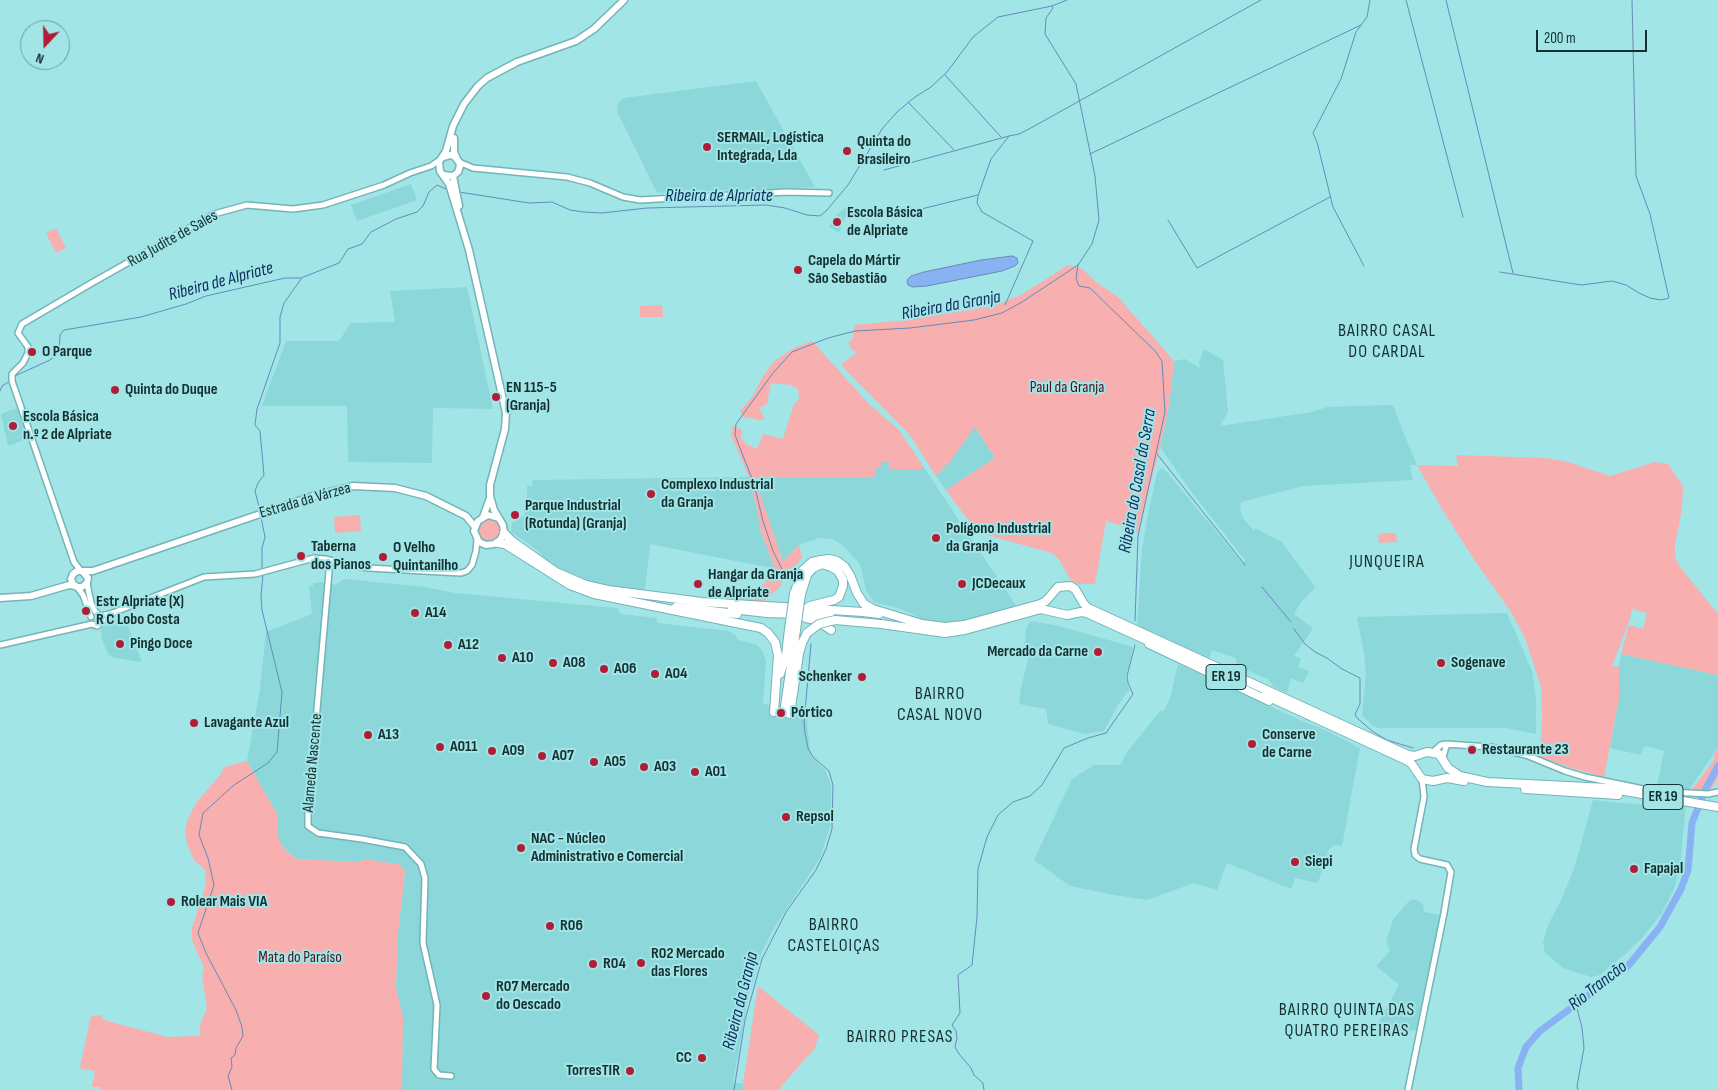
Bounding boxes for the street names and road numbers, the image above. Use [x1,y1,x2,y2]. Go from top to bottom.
street label: Rua Judite de Sales [125,206,221,272]
street label: Estrada da Várzea [257,479,353,523]
road number: ER 19 [1206,664,1246,690]
street label: Alameda Nascente [299,713,327,813]
road number: ER 19 [1643,784,1683,810]

